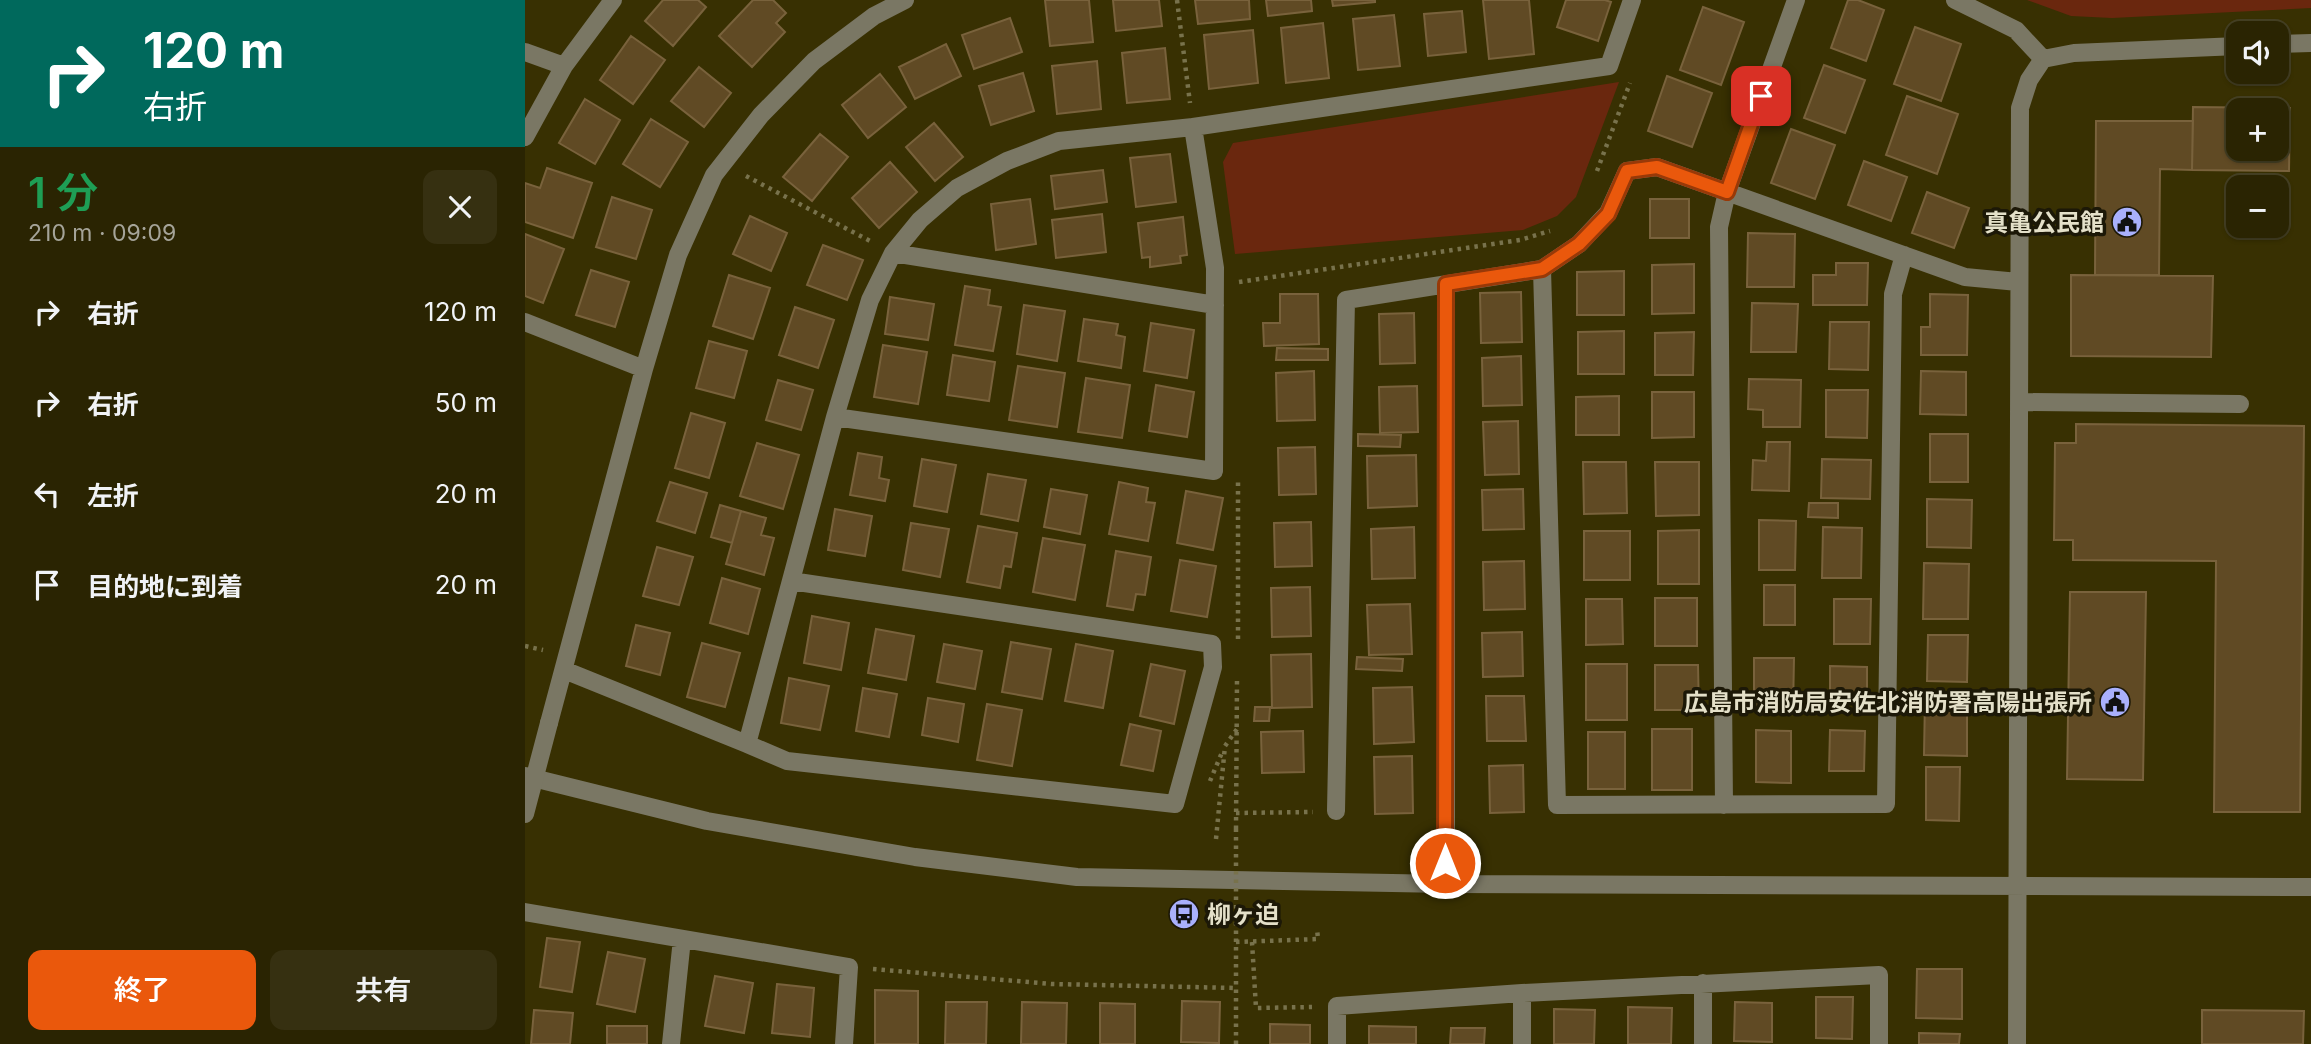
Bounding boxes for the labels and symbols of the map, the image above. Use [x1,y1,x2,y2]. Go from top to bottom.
pin [1731,66,1791,126]
public building icon: 真亀公民館 [2110,205,2144,239]
place label: 真亀公民館 [1984,208,2104,237]
public building icon: 広島市消防局安佐北消防署高陽出張所 [2098,685,2132,719]
place label: 広島市消防局安佐北消防署高陽出張所 [1684,688,2092,717]
position arrow [1408,826,1482,900]
bus stop icon: 柳ヶ迫 [1167,897,1201,931]
place label: 柳ヶ迫 [1207,900,1279,929]

